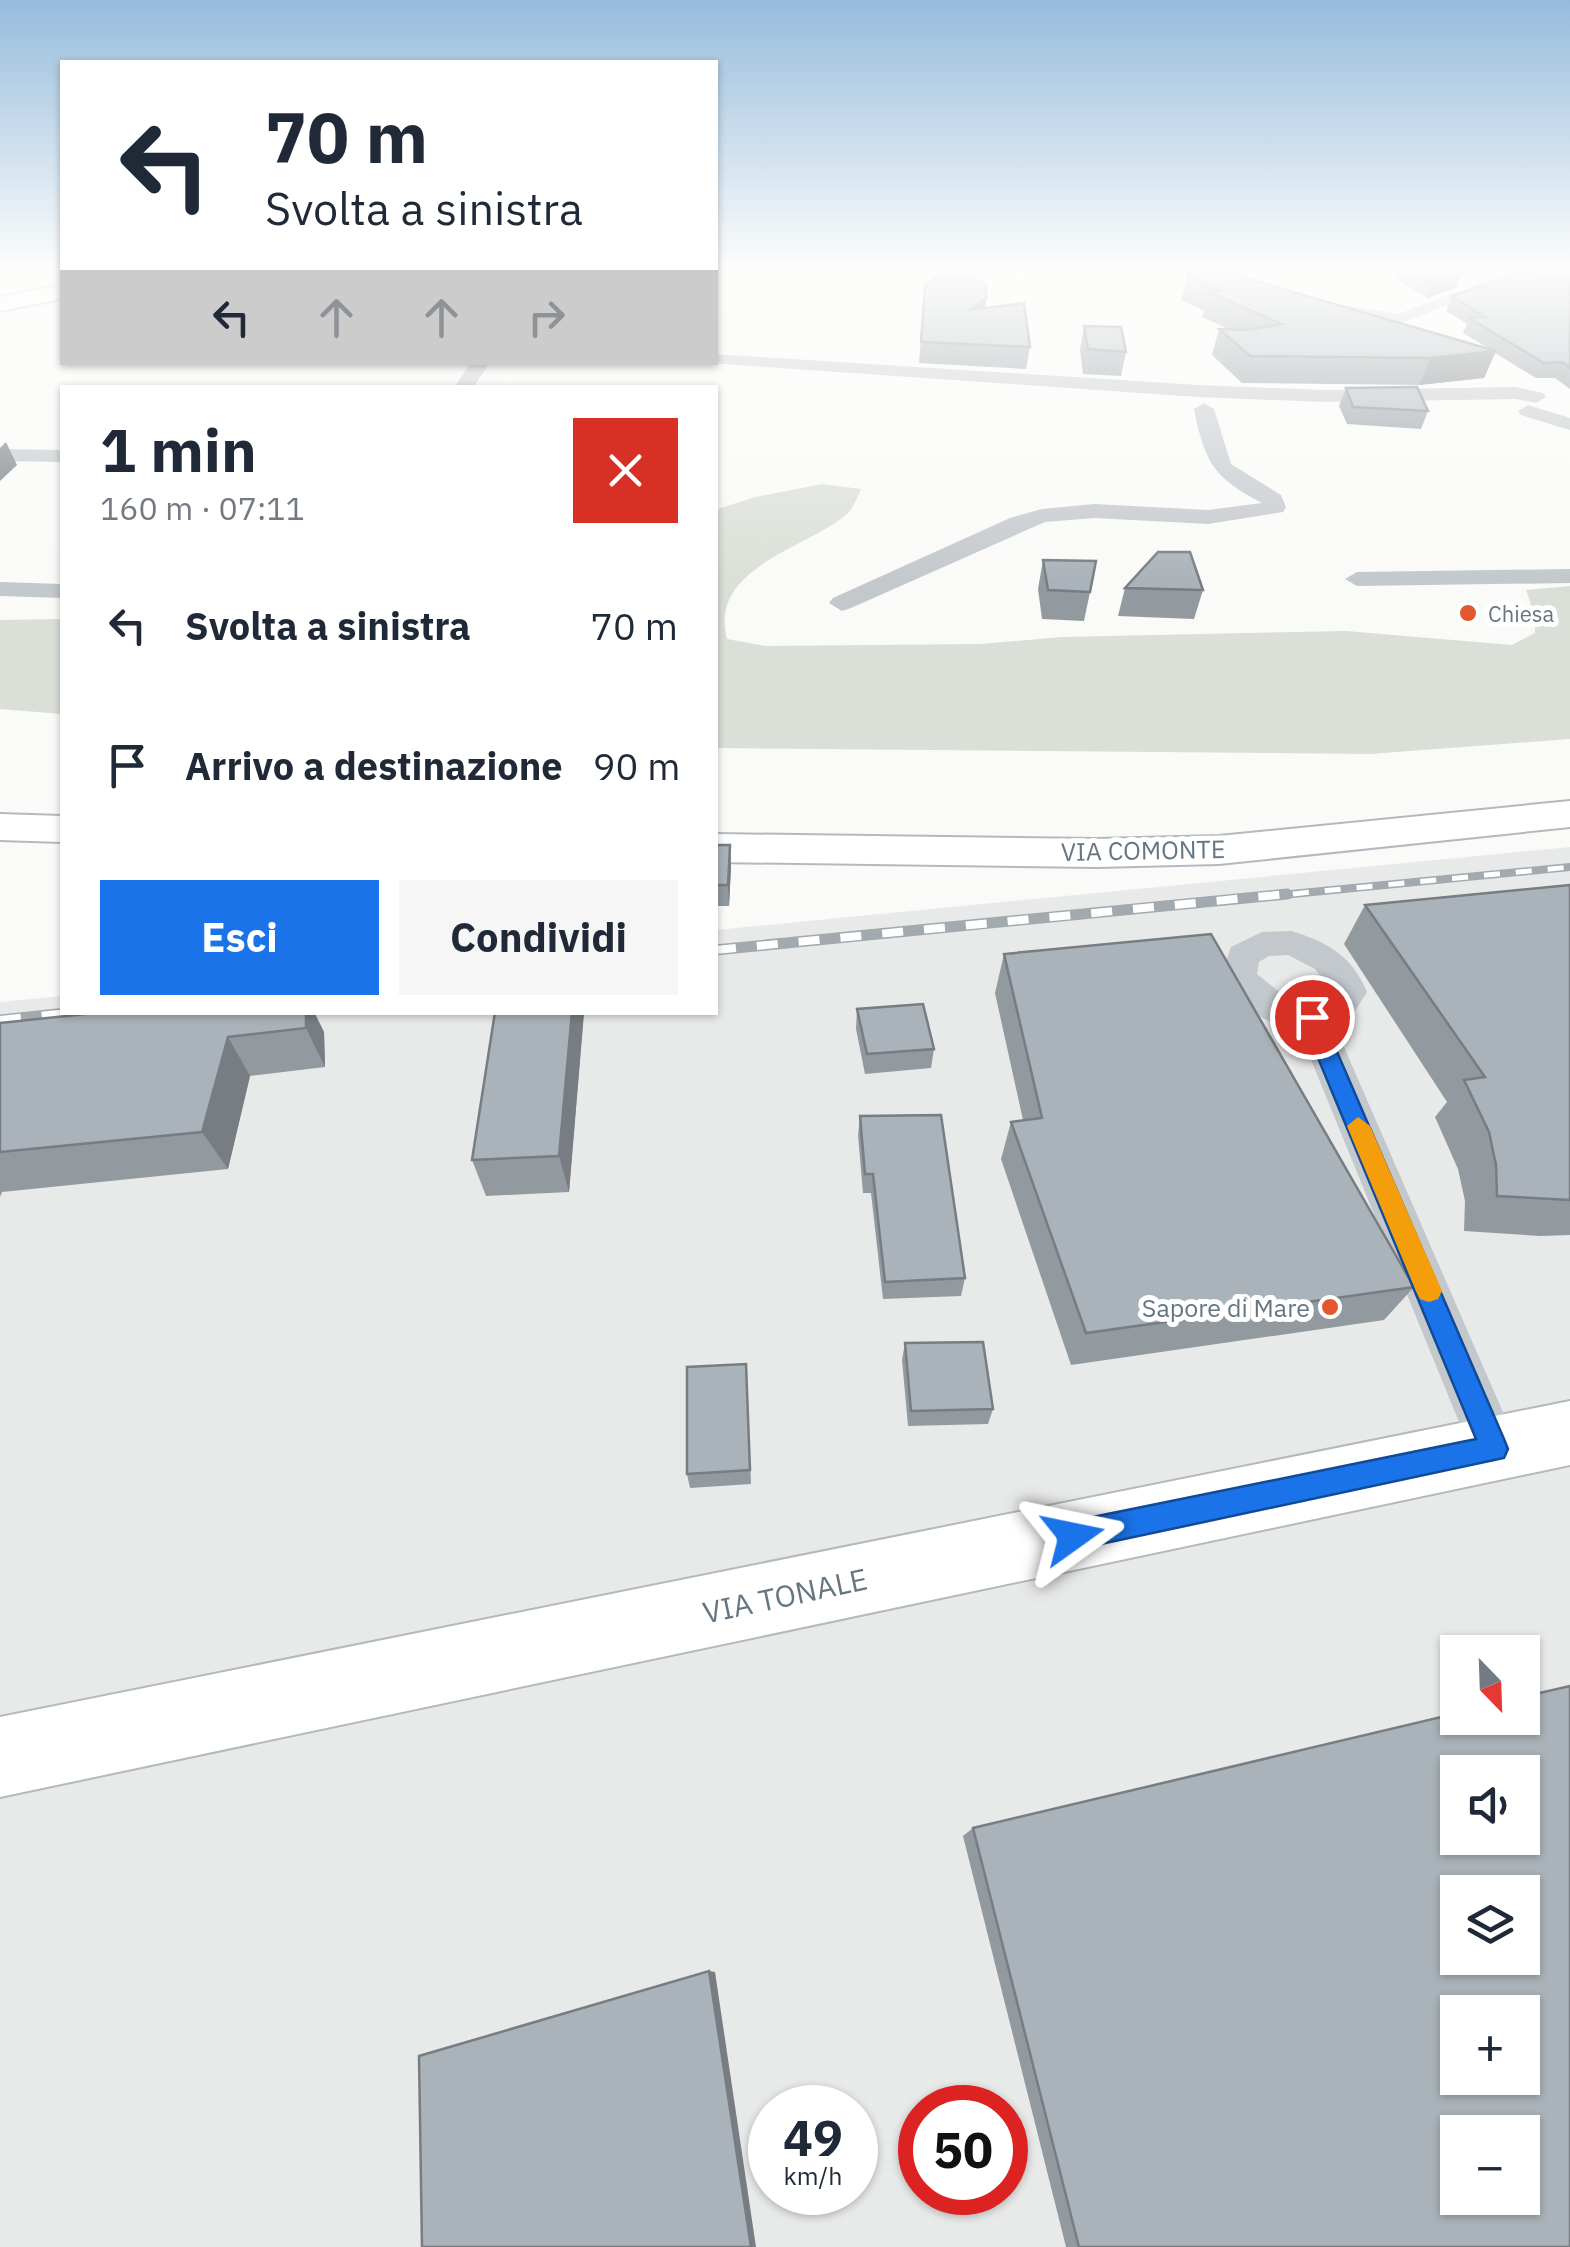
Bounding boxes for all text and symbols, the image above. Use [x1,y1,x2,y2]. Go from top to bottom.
text: 70 m [265,91,428,182]
icon: left [100,100,230,230]
text: Svolta a sinistra [265,179,583,237]
icon: left [204,290,259,345]
icon: ahead [309,290,364,345]
icon: ahead [414,290,469,345]
icon: right [519,290,574,345]
text: 1 min [100,410,257,489]
button: close [573,418,678,523]
text: 160 m · 07:11 [100,487,305,529]
icon: left [100,598,155,653]
place label: Chiesa [1488,599,1554,628]
text: Svolta a sinistra [185,601,471,650]
text: 70 m [590,601,678,650]
marker: Chiesa [1457,602,1479,624]
icon: arrive [100,738,155,793]
text: Arrivo a destinazione [185,741,563,790]
text: 90 m [593,741,680,790]
street label: VIA COMONTE [1060,832,1226,868]
button: Esci [100,880,379,995]
button: Condividi [399,880,678,995]
pin [1270,975,1355,1060]
icon: arrive [1285,990,1340,1045]
place label: Sapore di Mare [1142,1291,1310,1324]
marker: Sapore di Mare [1319,1296,1341,1318]
position arrow [1021,1484,1125,1588]
street label: VIA TONALE [699,1559,871,1631]
north arrow [1440,1635,1540,1735]
map controls [1440,1635,1540,2215]
button: sound [1440,1755,1540,1855]
button: layers [1440,1875,1540,1975]
button: + [1440,1995,1540,2095]
speed limit sign: 50 [898,2085,1028,2215]
text: 49 [783,2105,843,2170]
button: − [1440,2115,1540,2215]
text: km/h [784,2159,842,2192]

